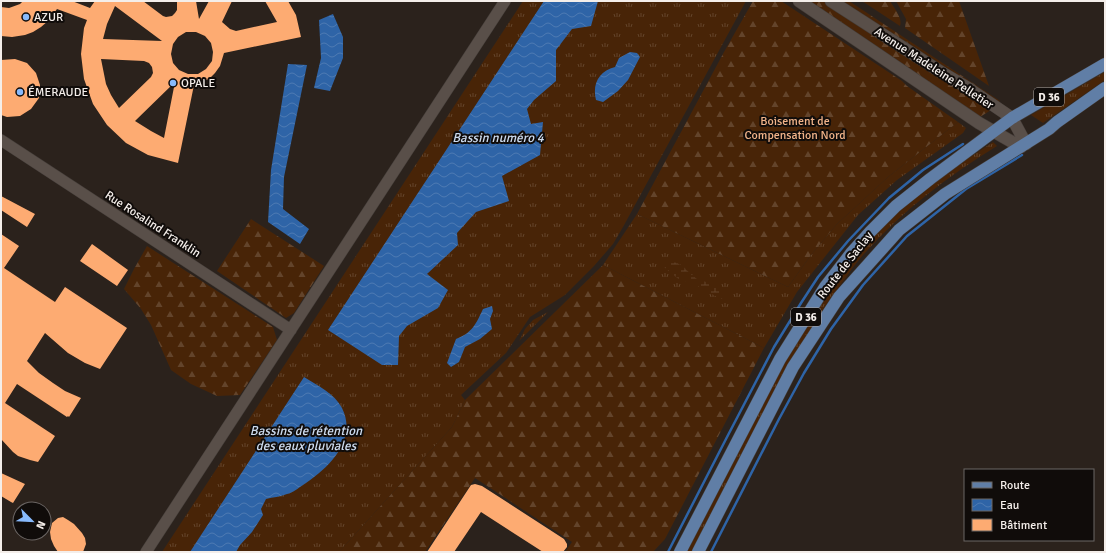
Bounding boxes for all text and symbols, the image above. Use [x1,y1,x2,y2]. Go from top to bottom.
place label: AZUR [34,10,63,25]
marker: AZUR [21,12,31,22]
street label: Avenue Madeleine Pelletier [871,24,997,113]
place label: OPALE [181,76,215,91]
marker: OPALE [168,78,178,88]
place label: ÉMERAUDE [28,85,88,100]
marker: ÉMERAUDE [15,87,25,97]
road number: D 36 [1034,88,1064,106]
park label: Boisement de Compensation Nord [744,114,846,143]
water label: Bassin numéro 4 [452,130,545,146]
street label: Rue Rosalind Franklin [102,188,203,261]
street label: Route de Saclay [815,228,876,302]
road number: D 36 [791,308,821,326]
water label: Bassins de rétention des eaux pluviales [250,423,363,454]
legend [964,469,1094,541]
text: Route [1000,478,1030,493]
text: Eau [1000,498,1019,513]
north arrow [12,501,52,541]
text: Bâtiment [1000,518,1047,533]
text: N [33,519,48,531]

